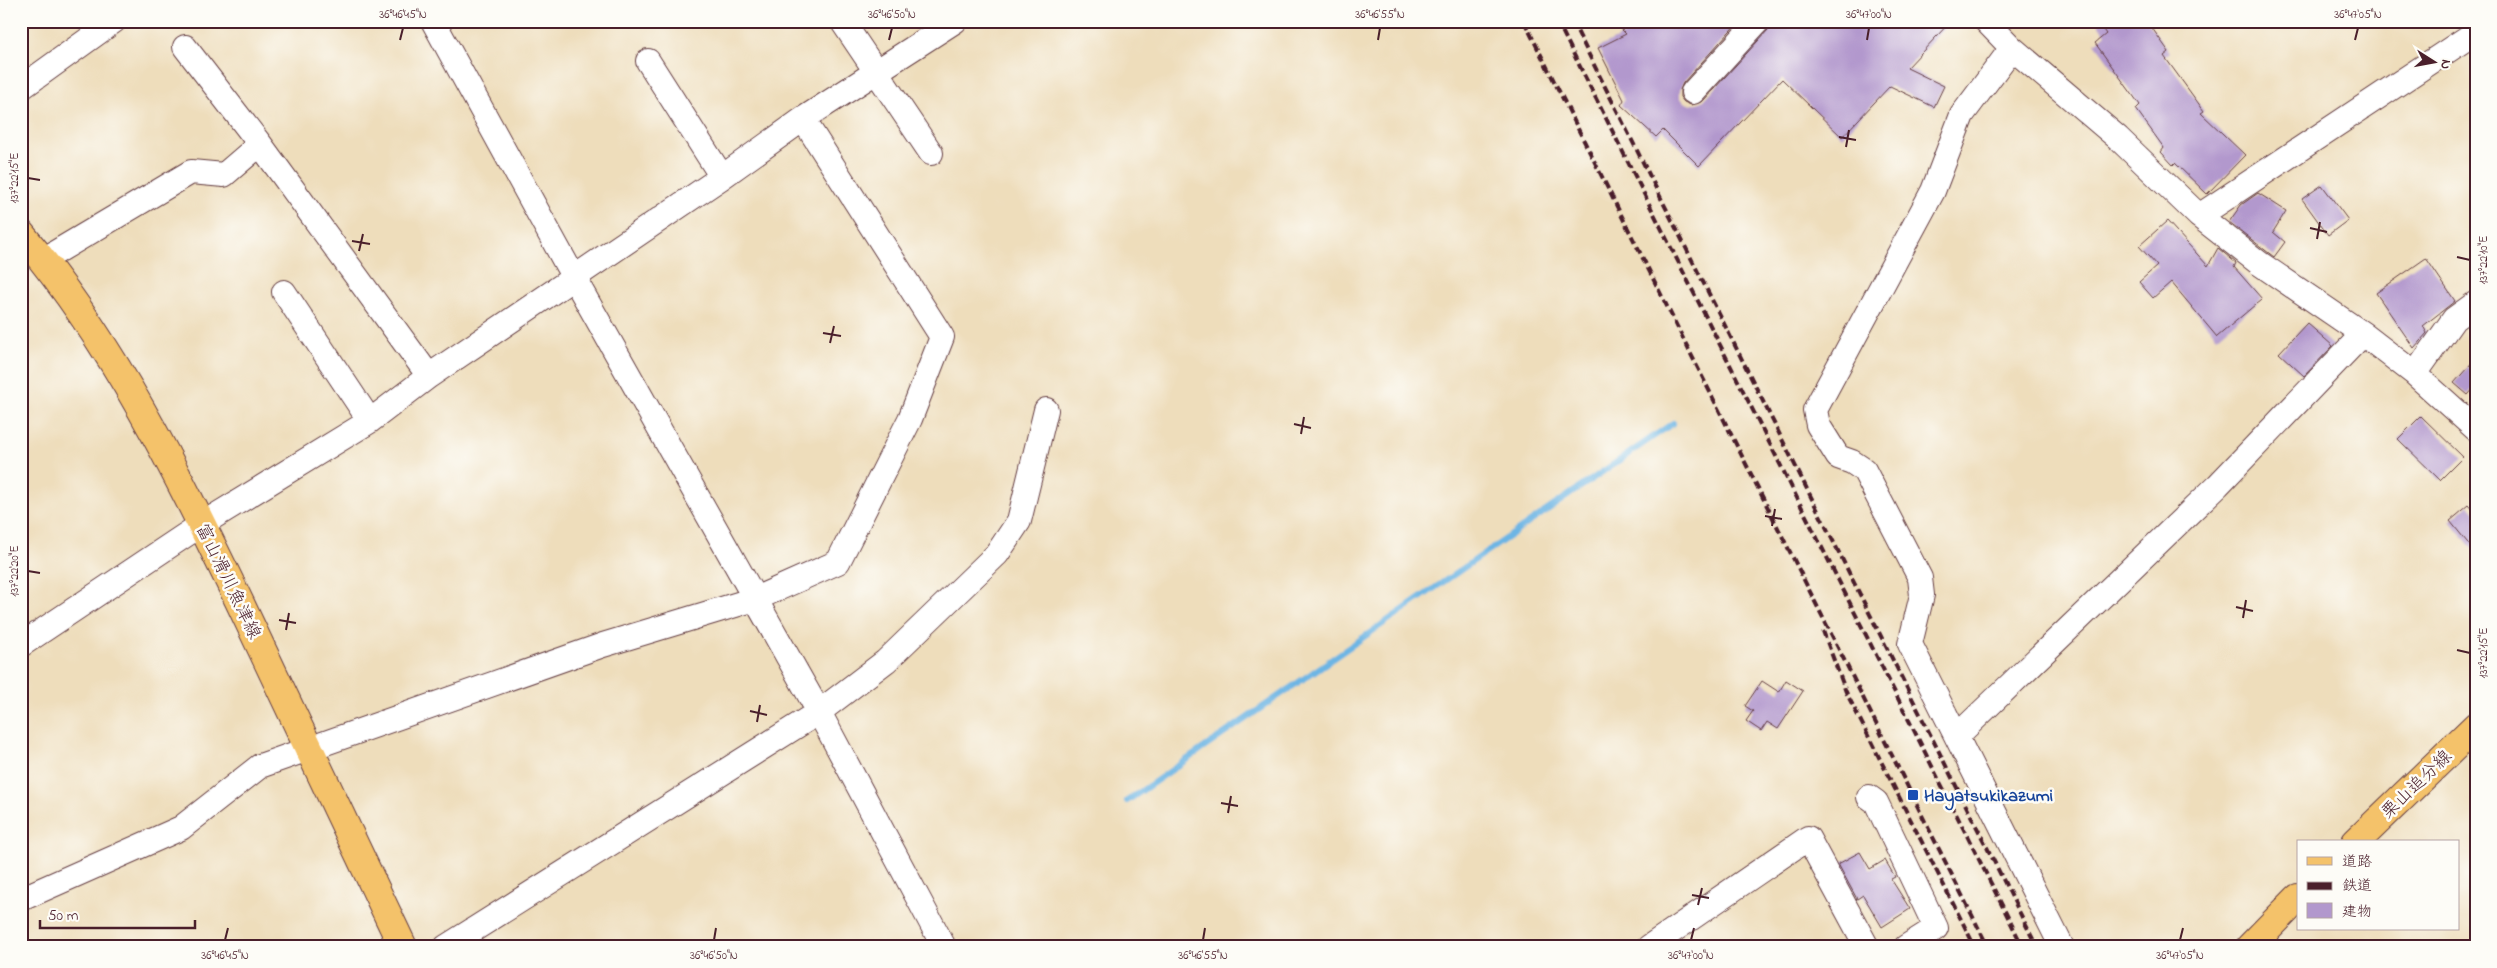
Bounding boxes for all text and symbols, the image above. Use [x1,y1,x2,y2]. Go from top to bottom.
text: 36°46'45"N [379,6,427,24]
text: 36°46'50"N [868,6,916,24]
text: 36°46'55"N [1355,6,1405,24]
text: 36°47'00"N [1846,6,1892,24]
text: 36°47'05"N [2334,6,2382,24]
north arrow [2410,38,2460,88]
text: N [2434,58,2456,71]
text: 137°22'15"E [6,153,24,203]
text: 137°22'10"E [2475,235,2493,285]
street label: 富山滑川魚津線 [188,520,267,644]
text: 137°22'20"E [6,545,24,597]
text: 137°22'15"E [2475,628,2493,678]
street label: 栗山追分線 [2376,745,2459,826]
place label: Hayatsukikazumi [1924,784,2053,811]
marker: Hayatsukikazumi [1906,788,1920,802]
legend [2297,840,2460,930]
text: 道路 [2342,851,2372,873]
text: 鉄道 [2342,875,2372,897]
scale bar [40,898,195,930]
text: 建物 [2342,901,2372,923]
text: 50 m [48,905,79,927]
text: 36°46'45"N [201,947,249,965]
text: 36°46'50"N [690,947,738,965]
text: 36°46'55"N [1178,947,1228,965]
text: 36°47'00"N [1668,947,1714,965]
text: 36°47'05"N [2156,947,2204,965]

